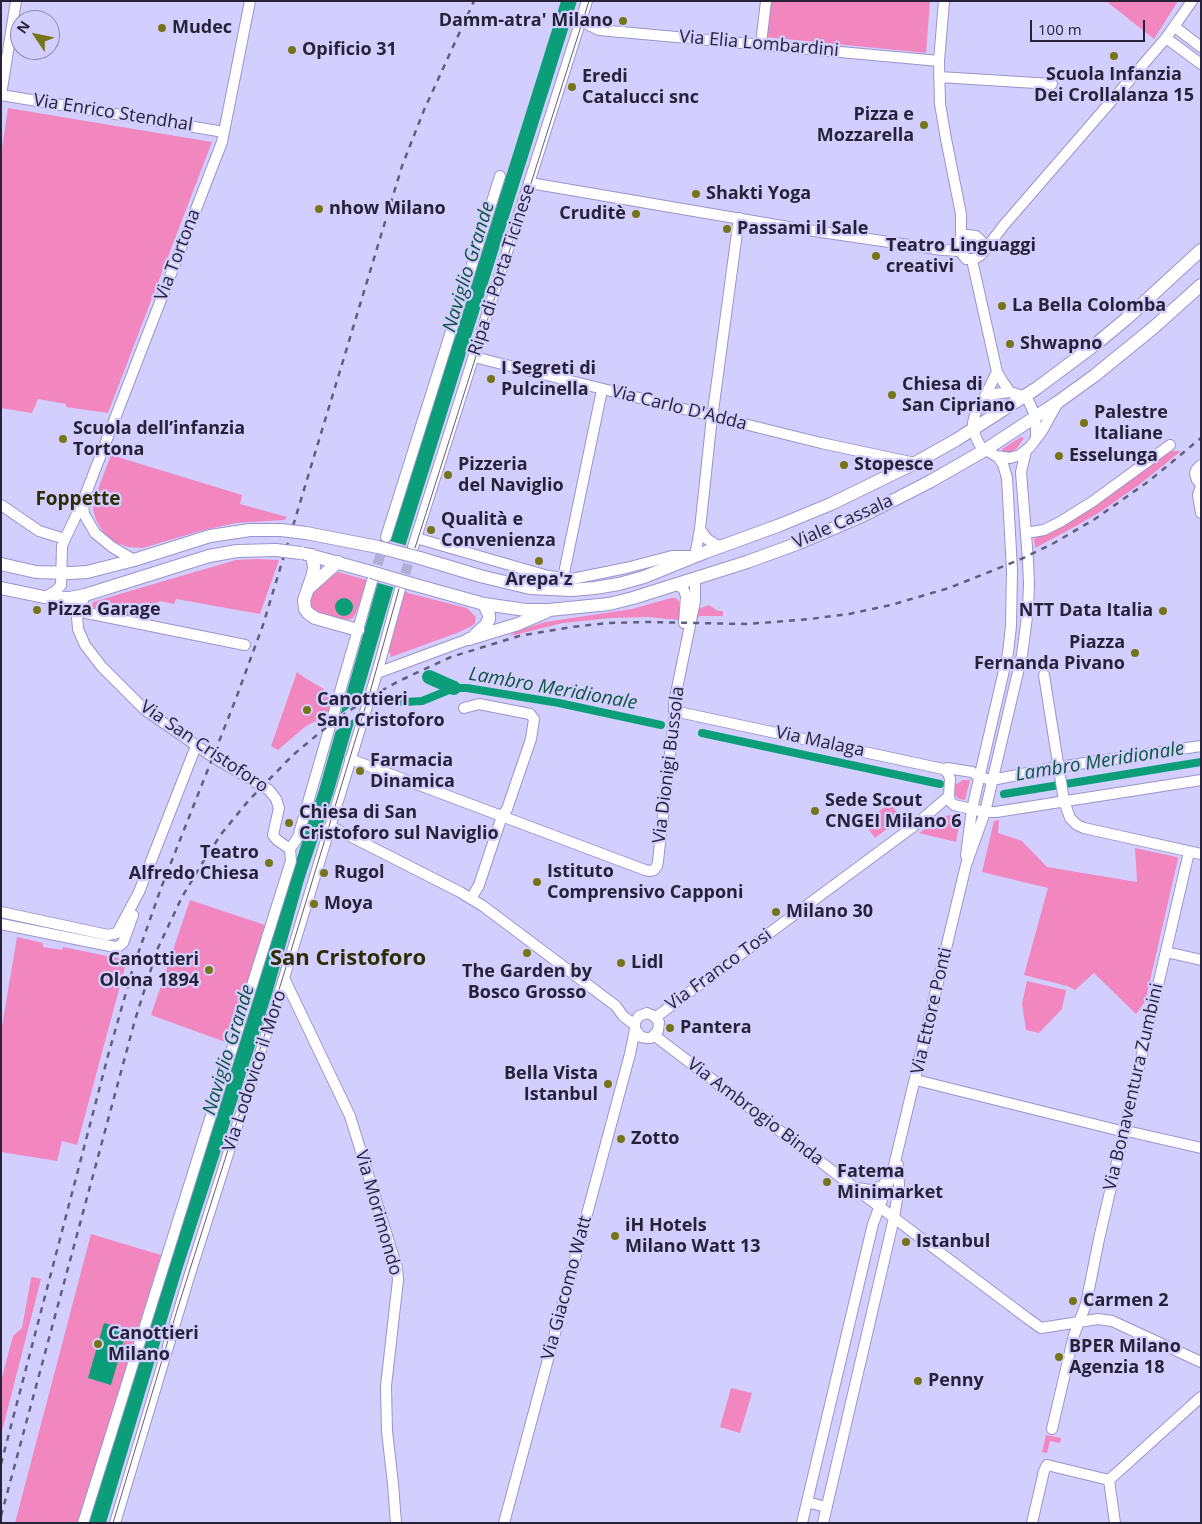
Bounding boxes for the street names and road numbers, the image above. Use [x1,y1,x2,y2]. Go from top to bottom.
street label: Via Elia Lombardini [678,26,840,62]
street label: Via Enrico Stendhal [32,90,194,136]
street label: Ripa di Porta Ticinese [464,181,540,359]
street label: Via Tortona [151,206,205,304]
street label: Via Carlo D'Adda [609,381,749,435]
street label: Viale Cassala [789,490,897,554]
street label: Via Dionigi Bussola [649,685,689,845]
street label: Via San Cristoforo [136,696,272,798]
street label: Via Malaga [774,722,866,762]
street label: Via Franco Tosi [662,924,776,1016]
street label: Via Ettore Ponti [907,946,957,1076]
street label: Via Bonaventura Zumbini [1100,981,1168,1193]
street label: Via Lodovico il Moro [219,987,291,1155]
street label: Via Ambrogio Binda [683,1054,827,1170]
street label: Via Morimondo [350,1148,406,1278]
street label: Via Giacomo Watt [537,1213,597,1363]

